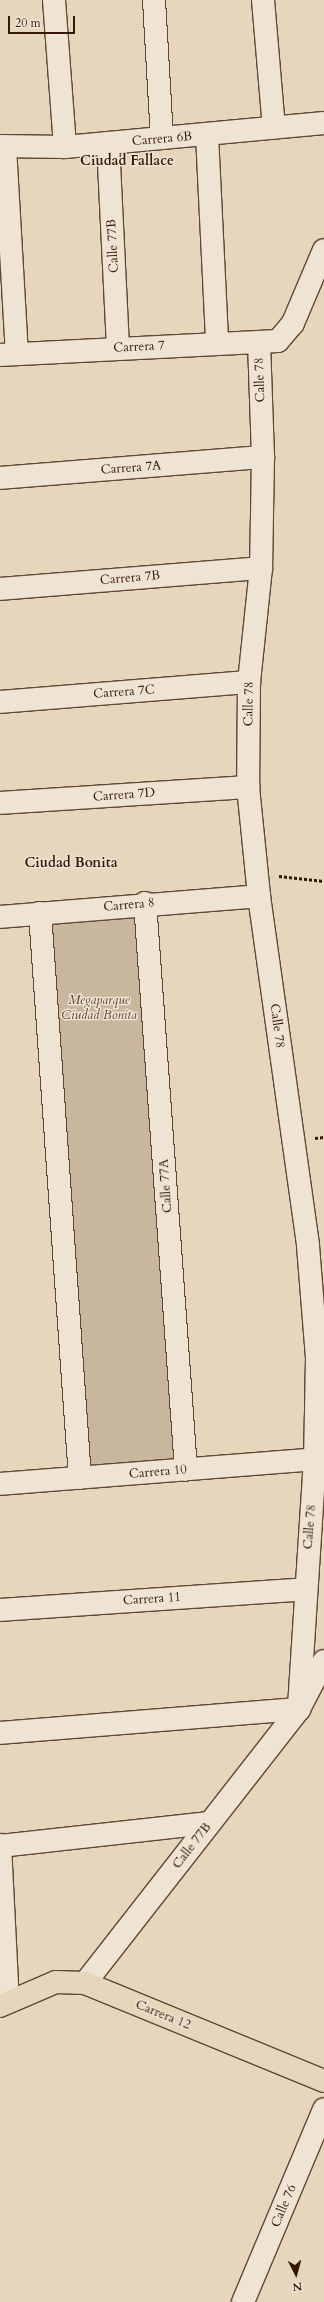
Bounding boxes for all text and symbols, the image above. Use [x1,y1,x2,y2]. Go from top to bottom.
scale bar [10,8,77,34]
text: 20 m [15,15,41,31]
street label: Carrera 6B [131,129,193,149]
district label: Ciudad Fallace [80,153,174,169]
street label: Calle 77B [104,219,122,273]
street label: Carrera 7 [113,338,165,356]
street label: Calle 78 [251,357,269,403]
street label: Carrera 7A [100,458,162,478]
street label: Carrera 7B [99,568,161,588]
street label: Calle 78 [241,681,257,727]
street label: Carrera 7C [93,682,155,702]
street label: Carrera 7D [93,785,155,805]
district label: Ciudad Bonita [24,855,118,871]
street label: Carrera 8 [103,895,155,915]
park label: Megaparque Ciudad Bonita [61,993,137,1024]
street label: Calle 78 [266,1003,288,1049]
street label: Calle 77A [156,1158,176,1214]
street label: Carrera 10 [128,1462,188,1482]
street label: Calle 78 [300,1504,320,1550]
street label: Carrera 11 [122,1589,182,1609]
street label: Calle 77B [169,1820,215,1872]
street label: Carrera 12 [133,1997,193,2033]
street label: Calle 76 [268,2182,300,2230]
north arrow [276,2254,316,2294]
text: N [292,2278,303,2294]

